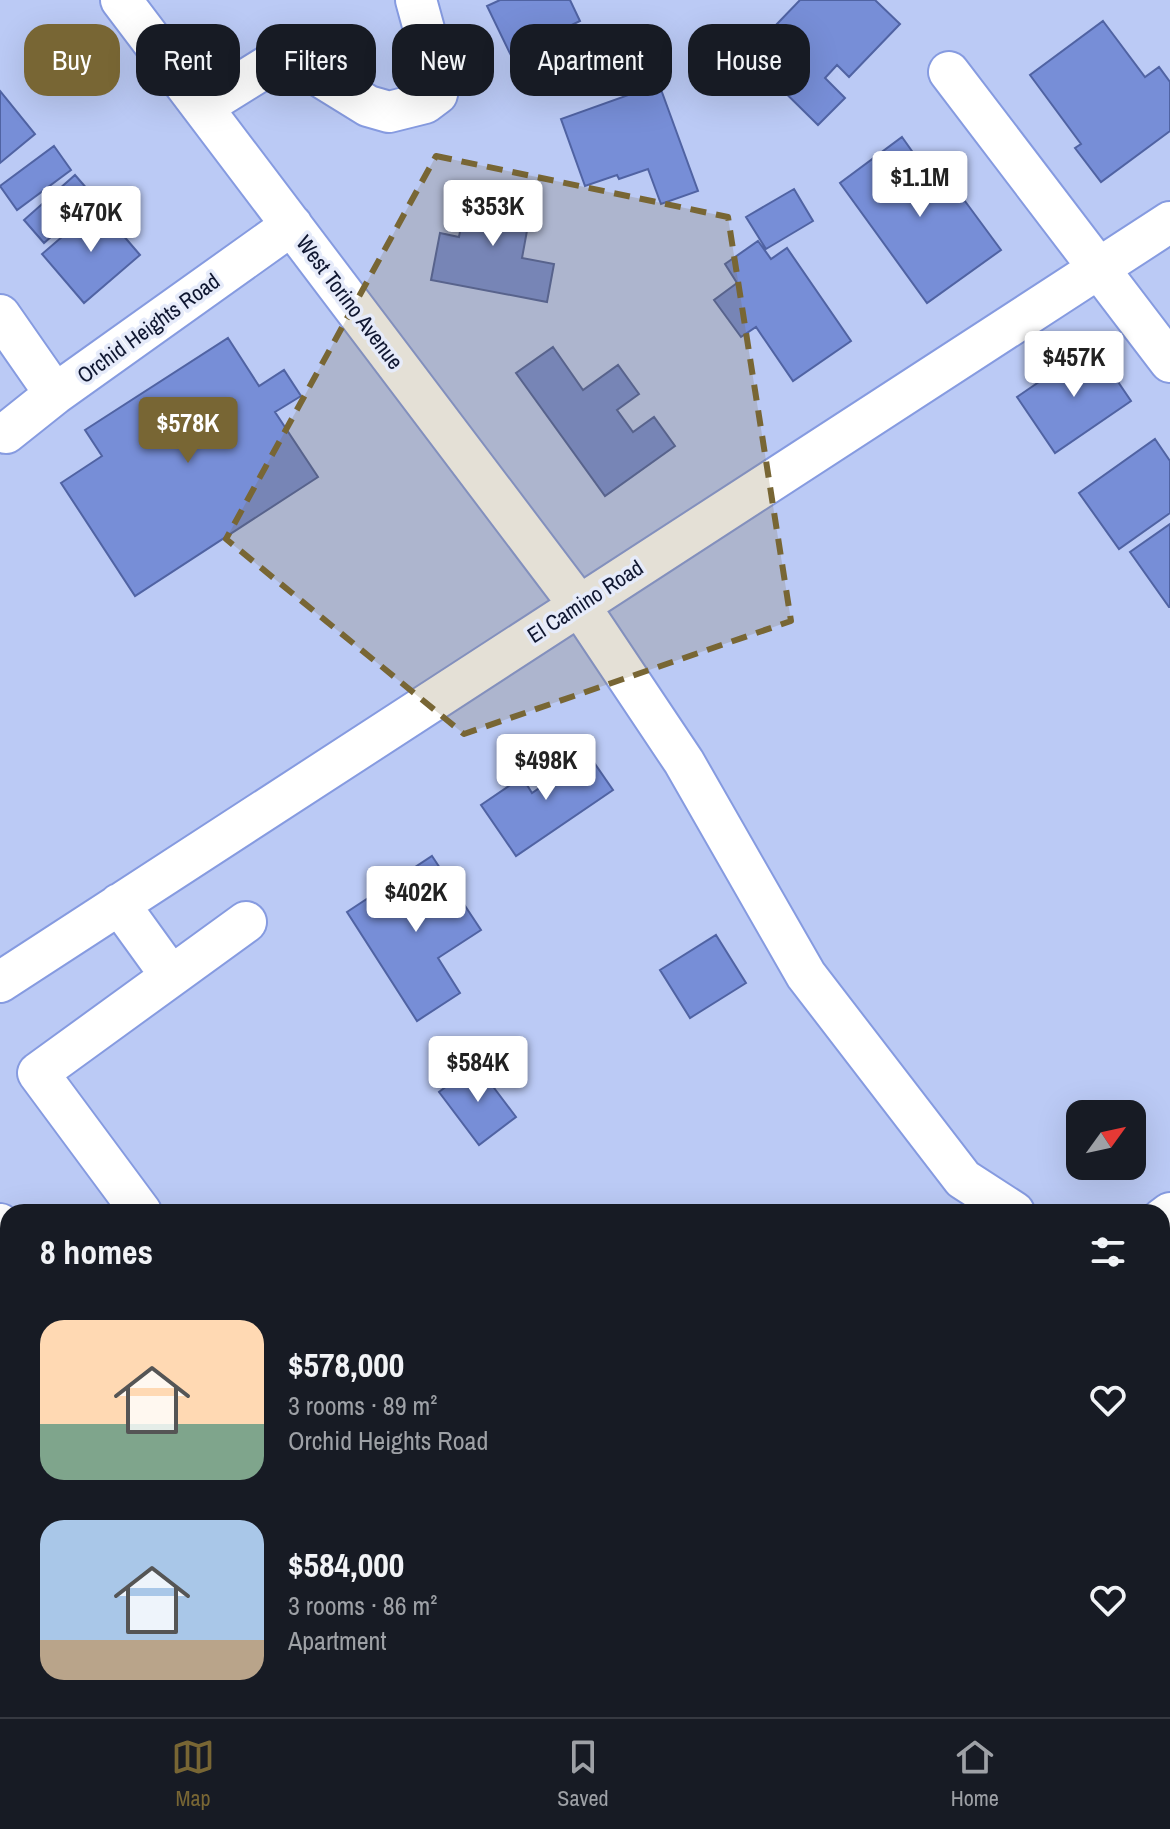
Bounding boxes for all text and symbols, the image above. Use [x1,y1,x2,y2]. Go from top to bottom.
chip: Buy [24,24,120,96]
chip: Rent [136,24,240,96]
chip: Filters [256,24,376,96]
chip: New [392,24,494,96]
chip: Apartment [510,24,672,96]
chip: House [688,24,810,96]
pin: $1.1M [864,151,976,219]
text: $1.1M [890,159,950,194]
pin: $353K [437,180,549,248]
pin: $470K [35,186,147,254]
text: $353K [462,188,524,223]
text: $470K [60,194,122,229]
street label: West Torino Avenue [290,229,410,375]
street label: Orchid Heights Road [71,266,225,390]
pin: $457K [1018,331,1130,399]
text: $457K [1043,339,1105,374]
pin: $578K [132,397,244,465]
text: $578K [157,405,219,440]
street label: El Camino Road [521,552,649,650]
pin: $498K [490,734,602,802]
text: $498K [515,742,577,777]
pin: $402K [360,866,472,934]
text: $402K [385,874,447,909]
pin: $584K [422,1036,534,1104]
text: $584K [447,1044,509,1079]
north arrow [1066,1100,1146,1180]
map controls [1066,1100,1146,1180]
text: 8 homes [40,1229,153,1275]
icon: filters [1086,1230,1130,1274]
text: $578,000 [288,1342,404,1388]
icon: home [104,1352,200,1448]
icon: heart [1086,1378,1130,1422]
text: 3 rooms · 89 m² [288,1388,437,1423]
text: Orchid Heights Road [288,1423,488,1458]
text: $584,000 [288,1542,404,1588]
icon: home [104,1552,200,1648]
icon: heart [1086,1578,1130,1622]
text: 3 rooms · 86 m² [288,1588,437,1623]
text: Apartment [288,1623,386,1658]
tab: Map [171,1735,215,1813]
tab: Saved [557,1735,609,1813]
tab: Home [951,1735,999,1813]

